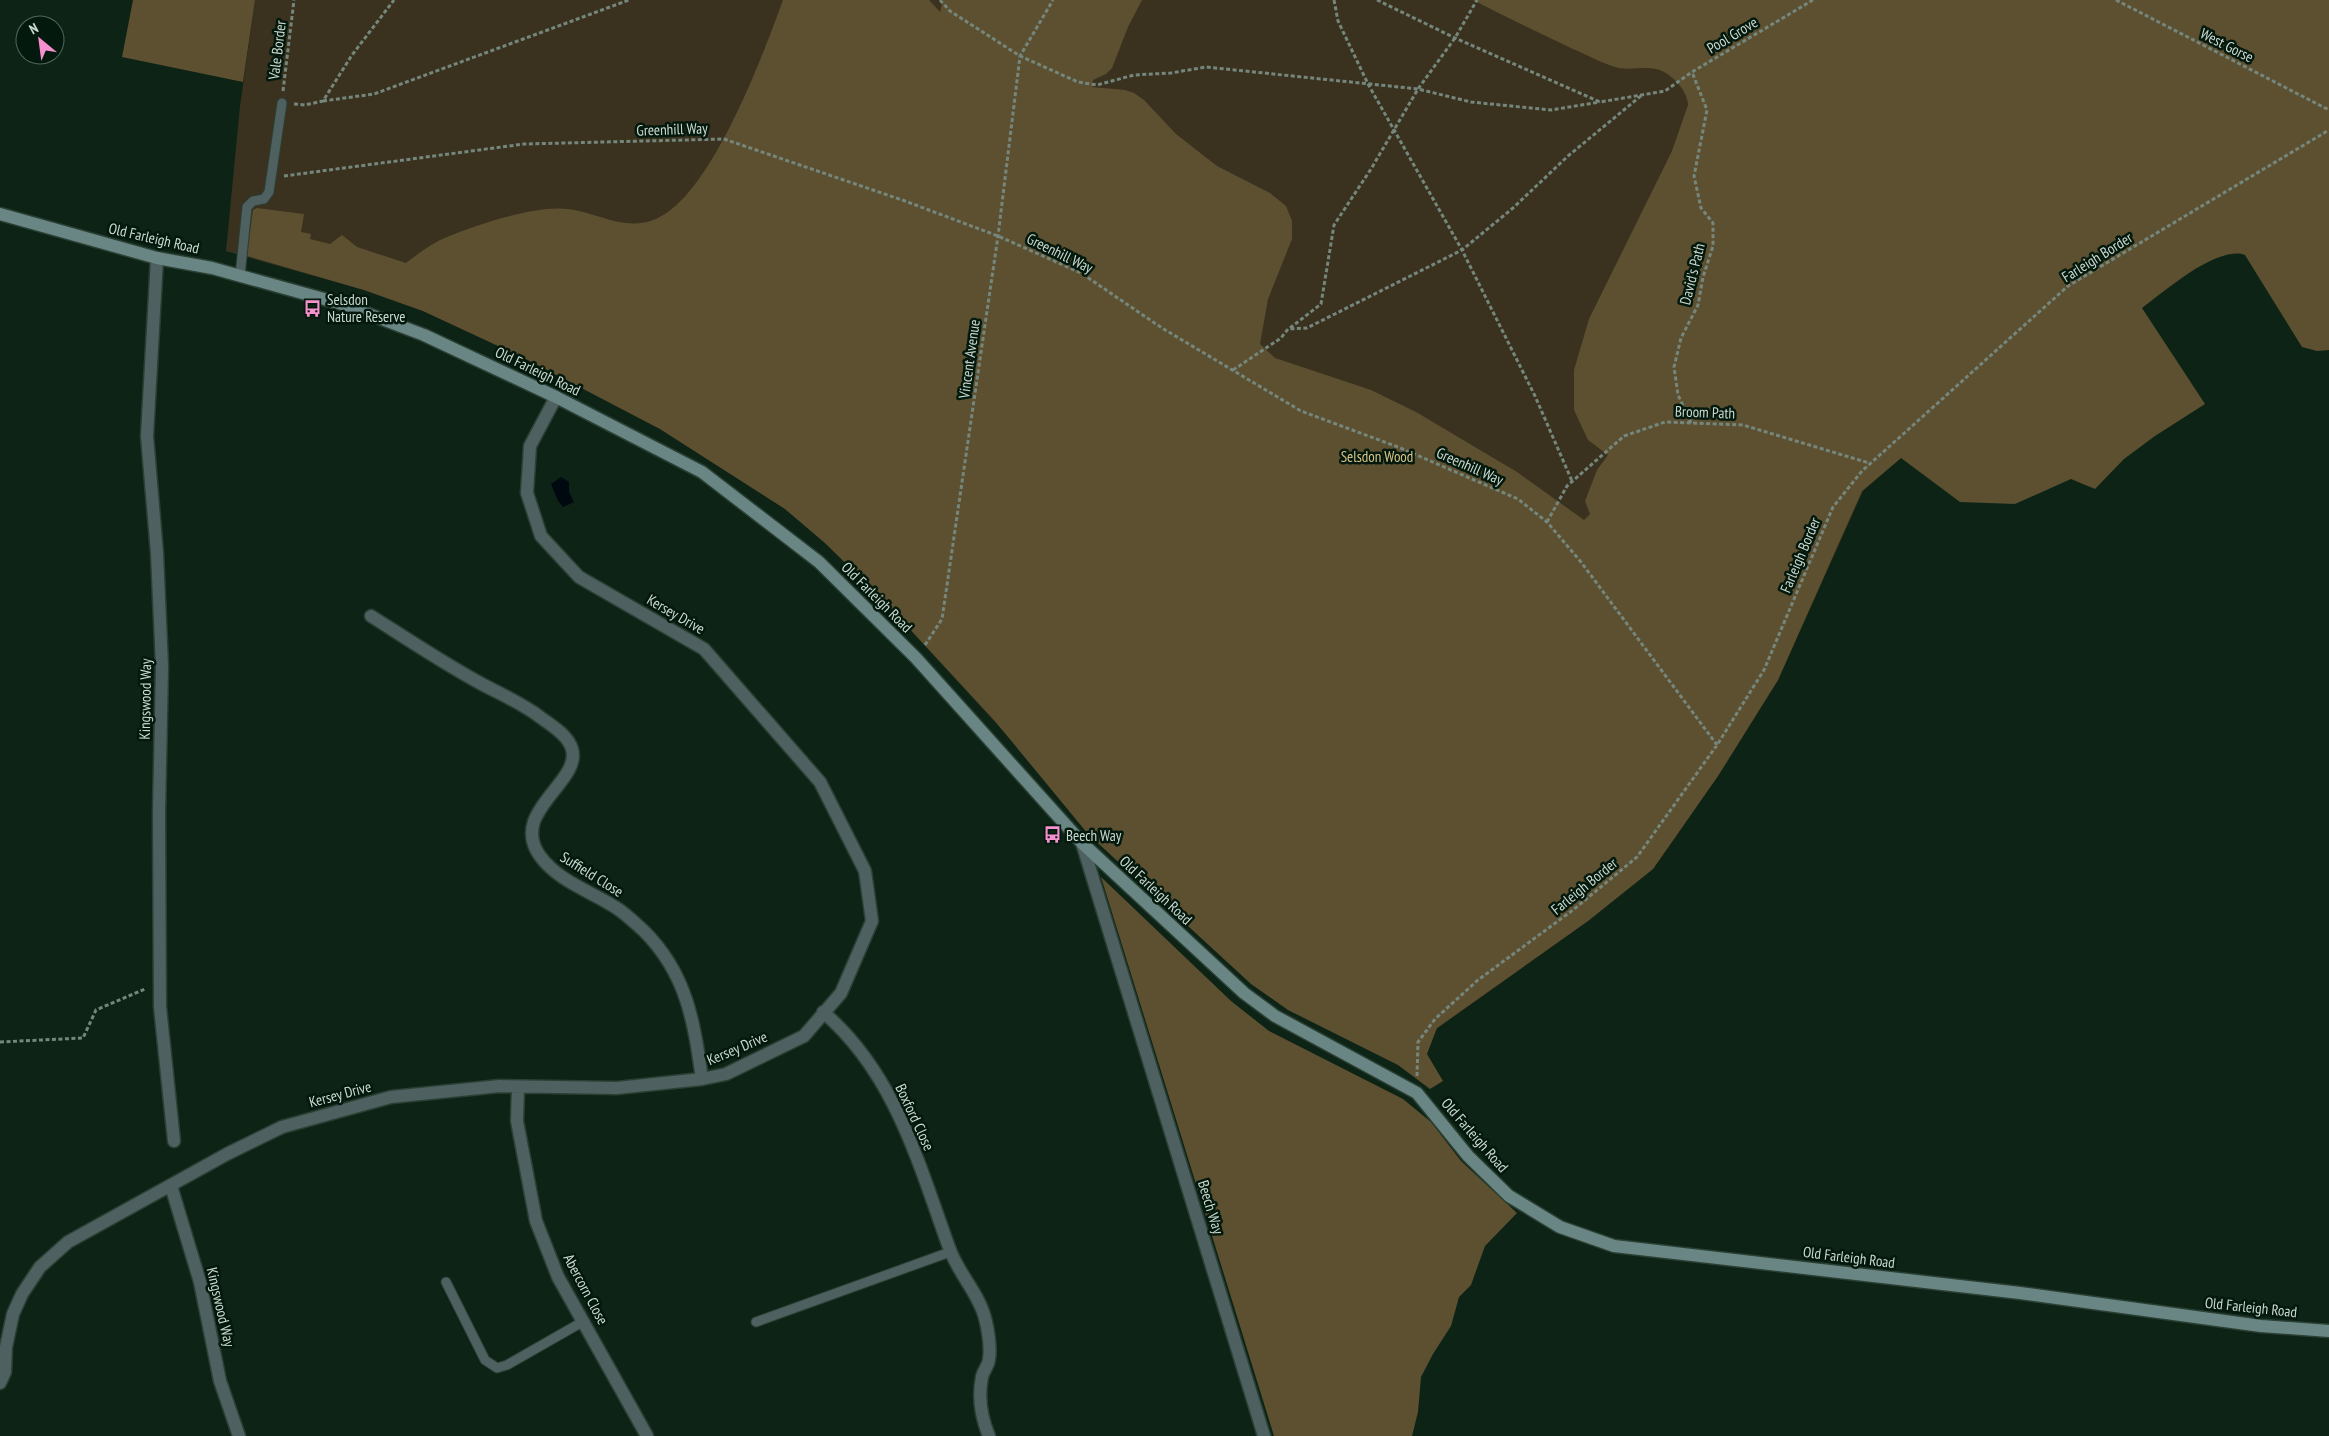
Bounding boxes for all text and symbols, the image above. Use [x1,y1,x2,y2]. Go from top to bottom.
street label: Pool Grove [1703,12,1761,58]
north arrow [15,15,65,65]
street label: Vale Border [264,18,290,82]
text: N [26,19,41,38]
street label: West Gorse [2197,24,2257,66]
street label: Greenhill Way [636,118,708,140]
street label: Old Farleigh Road [107,218,201,258]
street label: Farleigh Border [2058,227,2137,286]
street label: Greenhill Way [1024,229,1097,277]
street label: David's Path [1675,241,1709,307]
place label: Selsdon Nature Reserve [327,290,405,326]
bus stop icon: Selsdon Nature Reserve [303,298,323,318]
street label: Vincent Avenue [954,318,984,401]
street label: Old Farleigh Road [492,342,584,400]
street label: Broom Path [1675,401,1735,423]
street label: Greenhill Way [1434,443,1507,489]
park label: Selsdon Wood [1341,447,1413,466]
street label: Farleigh Border [1776,514,1825,596]
street label: Old Farleigh Road [838,558,916,636]
street label: Kersey Drive [644,590,708,638]
street label: Kingswood Way [135,658,155,740]
bus stop icon: Beech Way [1042,825,1062,845]
place label: Beech Way [1066,826,1122,845]
street label: Suffield Close [557,847,627,901]
street label: Old Farleigh Road [1116,852,1196,928]
street label: Farleigh Border [1547,853,1622,919]
street label: Kersey Drive [704,1027,770,1069]
street label: Kersey Drive [307,1077,373,1111]
street label: Boxford Close [891,1081,939,1153]
street label: Old Farleigh Road [1437,1094,1513,1176]
street label: Beech Way [1194,1178,1228,1237]
street label: Old Farleigh Road [1802,1242,1896,1272]
street label: Abercorn Close [559,1250,613,1328]
street label: Kingswood Way [203,1265,239,1349]
street label: Old Farleigh Road [2204,1293,2298,1321]

